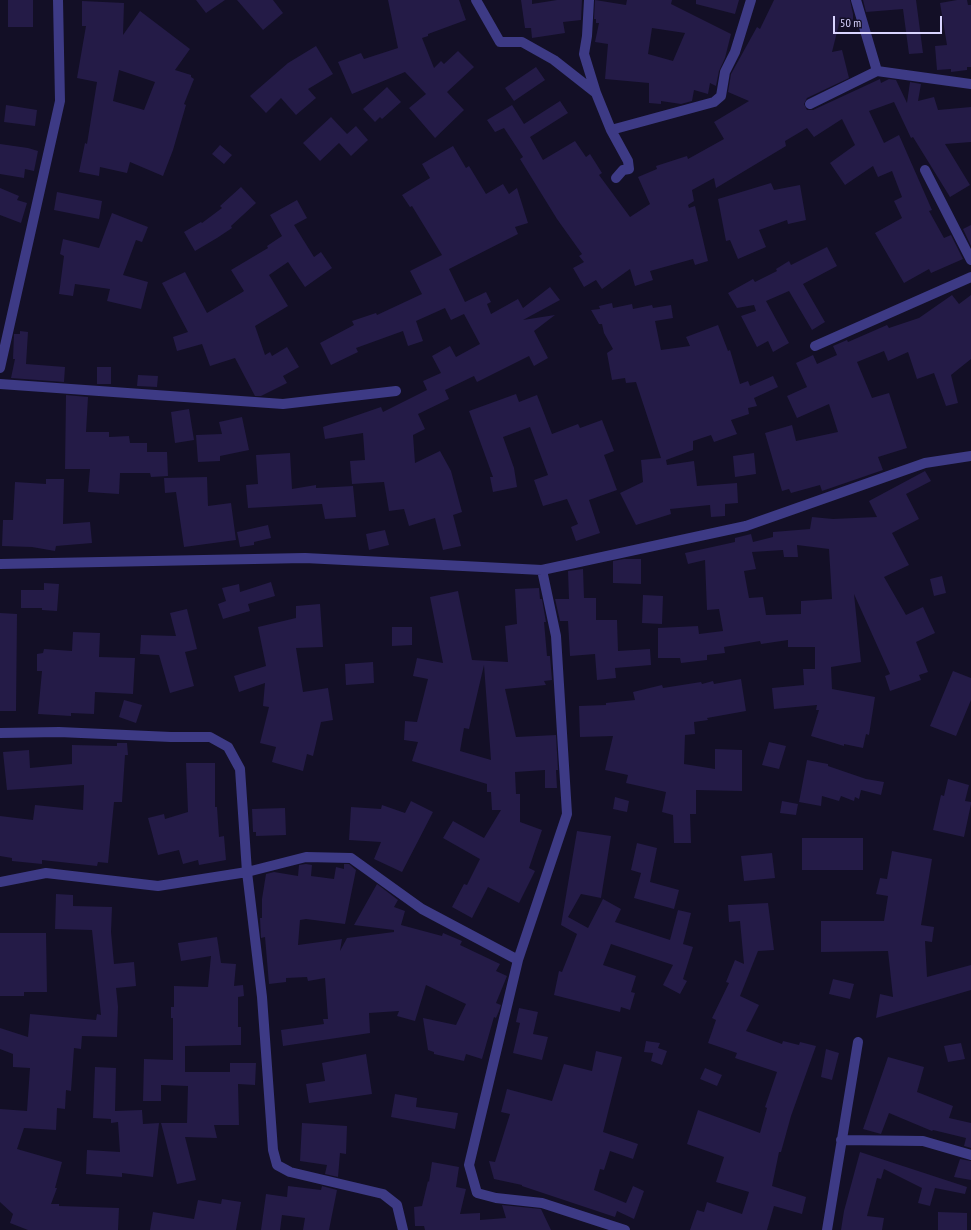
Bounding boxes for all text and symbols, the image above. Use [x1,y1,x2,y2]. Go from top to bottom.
scale bar [835,8,944,34]
text: 50 m [840,15,861,30]

